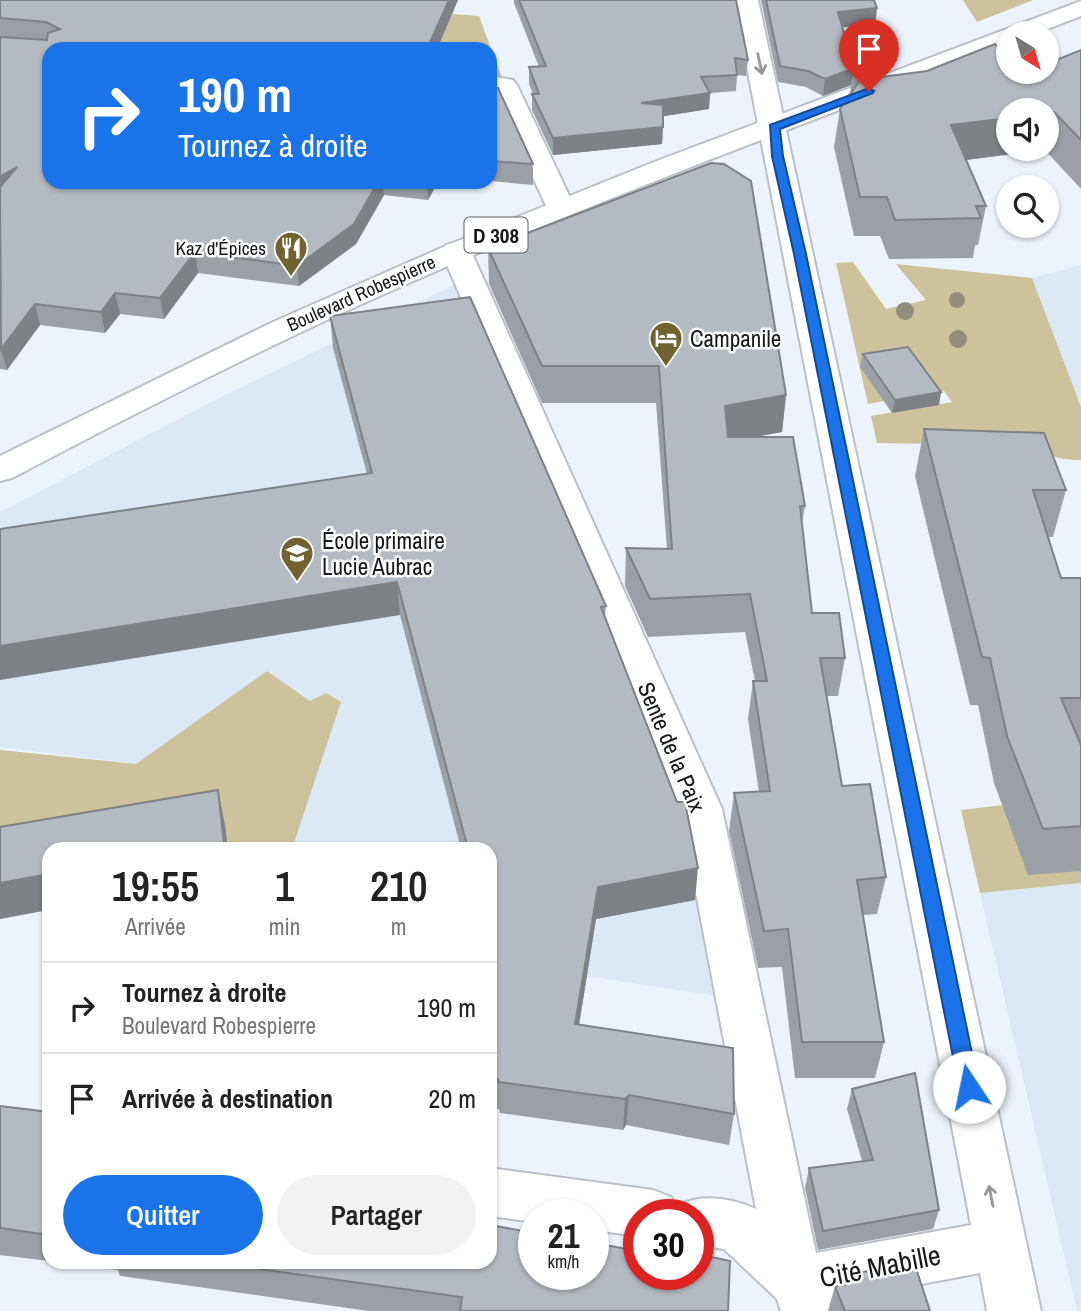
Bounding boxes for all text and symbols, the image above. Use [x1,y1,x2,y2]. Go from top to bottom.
pin [839,19,899,91]
north arrow [996,21,1059,84]
map controls [996,21,1059,238]
icon: arrive [850,30,888,68]
one-way arrow [754,52,768,75]
text: 190 m [178,61,292,127]
icon: right [63,70,154,161]
button: sound [996,98,1059,161]
text: Tournez à droite [178,124,368,167]
button: search [996,175,1059,238]
road number: D 308 [464,218,528,252]
restaurant icon: Kaz d'Épices [272,229,310,278]
place label: Kaz d'Épices [176,235,266,261]
street label: Boulevard Robespierre [283,249,439,337]
hotel icon: Campanile [647,319,685,368]
place label: Campanile [690,323,781,354]
place label: École primaire Lucie Aubrac [322,525,445,582]
school or university icon: École primaire Lucie Aubrac [278,534,316,583]
street label: Sente de la Paix [631,677,714,817]
text: 19:55 [112,858,199,914]
text: 1 [275,858,294,914]
text: 210 [370,858,427,914]
text: Arrivée [125,911,186,942]
text: min [269,911,300,942]
text: m [391,911,406,942]
text: Tournez à droite [122,975,286,1010]
icon: right [63,989,101,1027]
text: 190 m [417,990,476,1025]
text: Boulevard Robespierre [122,1010,316,1041]
position arrow [932,1050,1006,1124]
icon: arrive [63,1080,101,1118]
text: Arrivée à destination [122,1081,333,1116]
text: 20 m [429,1081,476,1116]
button: Quitter [63,1175,263,1255]
button: Partager [277,1175,476,1255]
one-way arrow [984,1185,997,1208]
speed limit sign: 30 [623,1199,714,1290]
text: 21 [548,1212,579,1259]
street label: Cité Mabille [816,1236,944,1296]
text: km/h [548,1249,580,1274]

